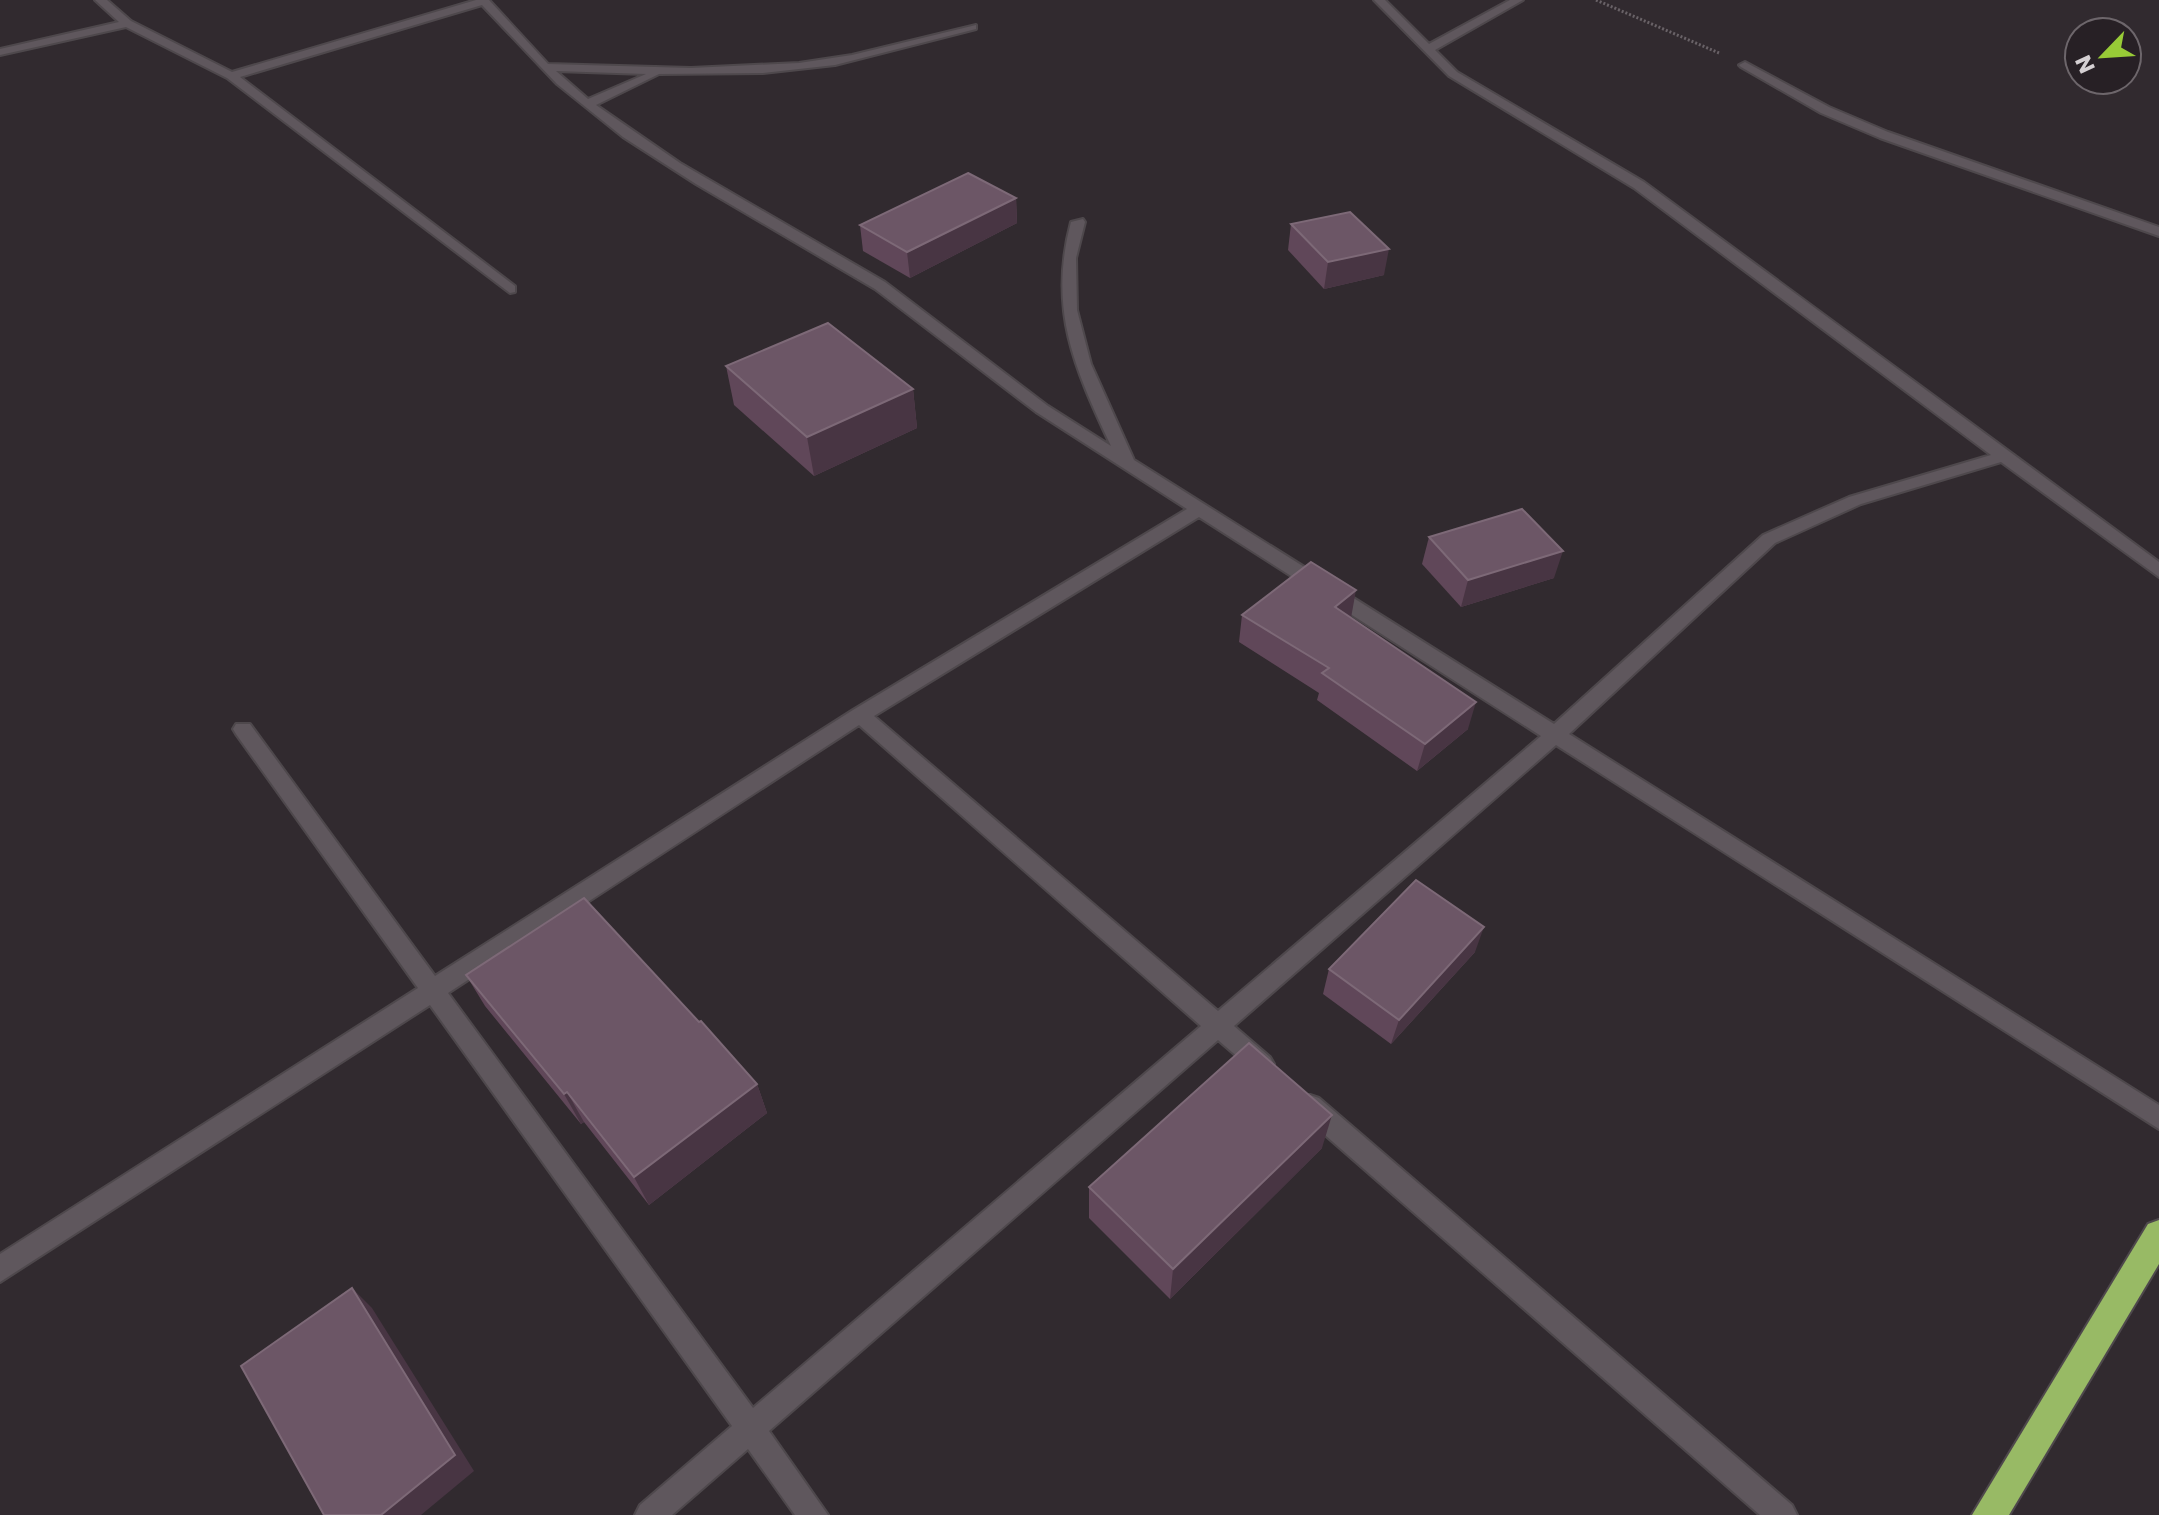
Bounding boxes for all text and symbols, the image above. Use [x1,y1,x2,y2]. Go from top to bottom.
north arrow [2063,16,2143,96]
text: N [2068,50,2103,78]

